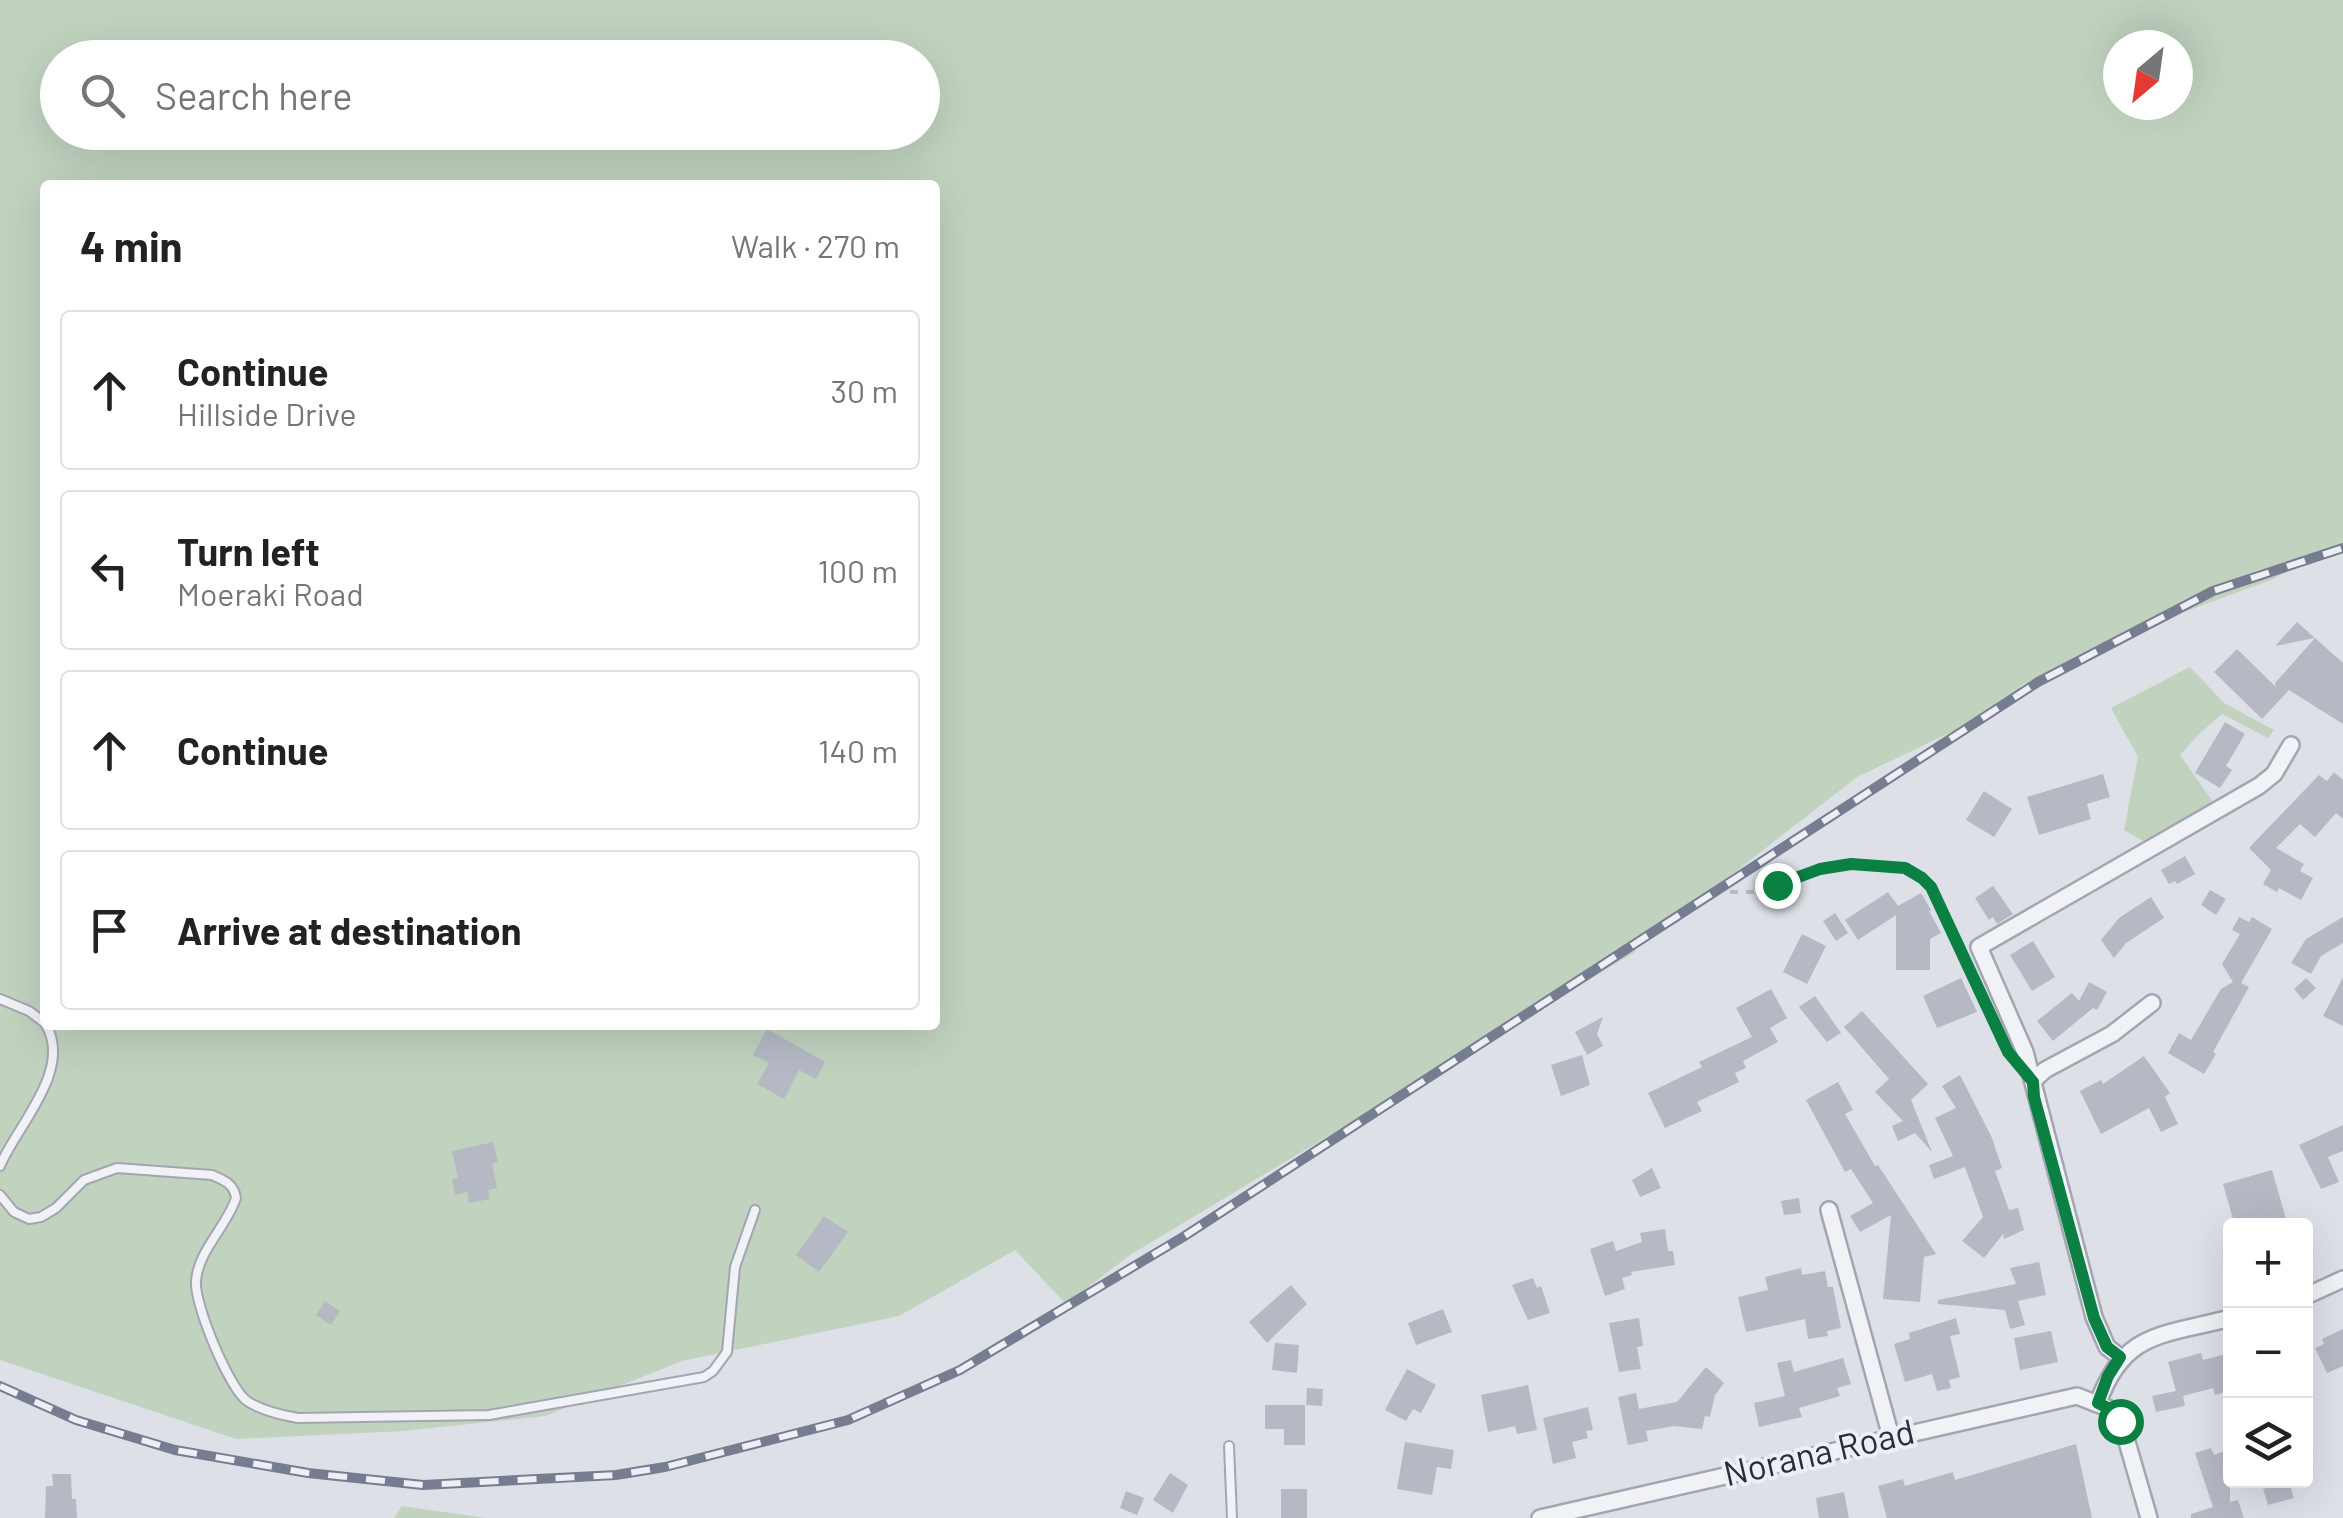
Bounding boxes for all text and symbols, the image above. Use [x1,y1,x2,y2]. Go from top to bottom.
north arrow [2103,30,2193,120]
search box [40,40,940,150]
icon: search [75,68,130,123]
text: Search here [155,72,353,118]
text: 4 min [80,220,183,270]
text: Walk · 270 m [731,226,900,264]
text: Continue [177,348,328,394]
icon: ahead [82,363,137,418]
text: 30 m [831,371,898,409]
text: Hillside Drive [177,394,357,432]
text: Turn left [177,528,320,574]
icon: left [82,543,137,598]
text: 100 m [818,551,898,589]
text: Moeraki Road [177,574,364,612]
icon: ahead [82,723,137,778]
text: Continue [177,727,328,773]
text: 140 m [818,731,898,769]
route end [1755,863,1801,909]
icon: arrive [82,903,137,958]
text: Arrive at destination [177,907,522,953]
map controls [2223,1218,2313,1488]
button: + [2223,1218,2313,1308]
button: − [2223,1308,2313,1398]
button: layers [2223,1398,2313,1488]
route start [2098,1399,2144,1445]
street label: Norana Road [1719,1409,1918,1493]

